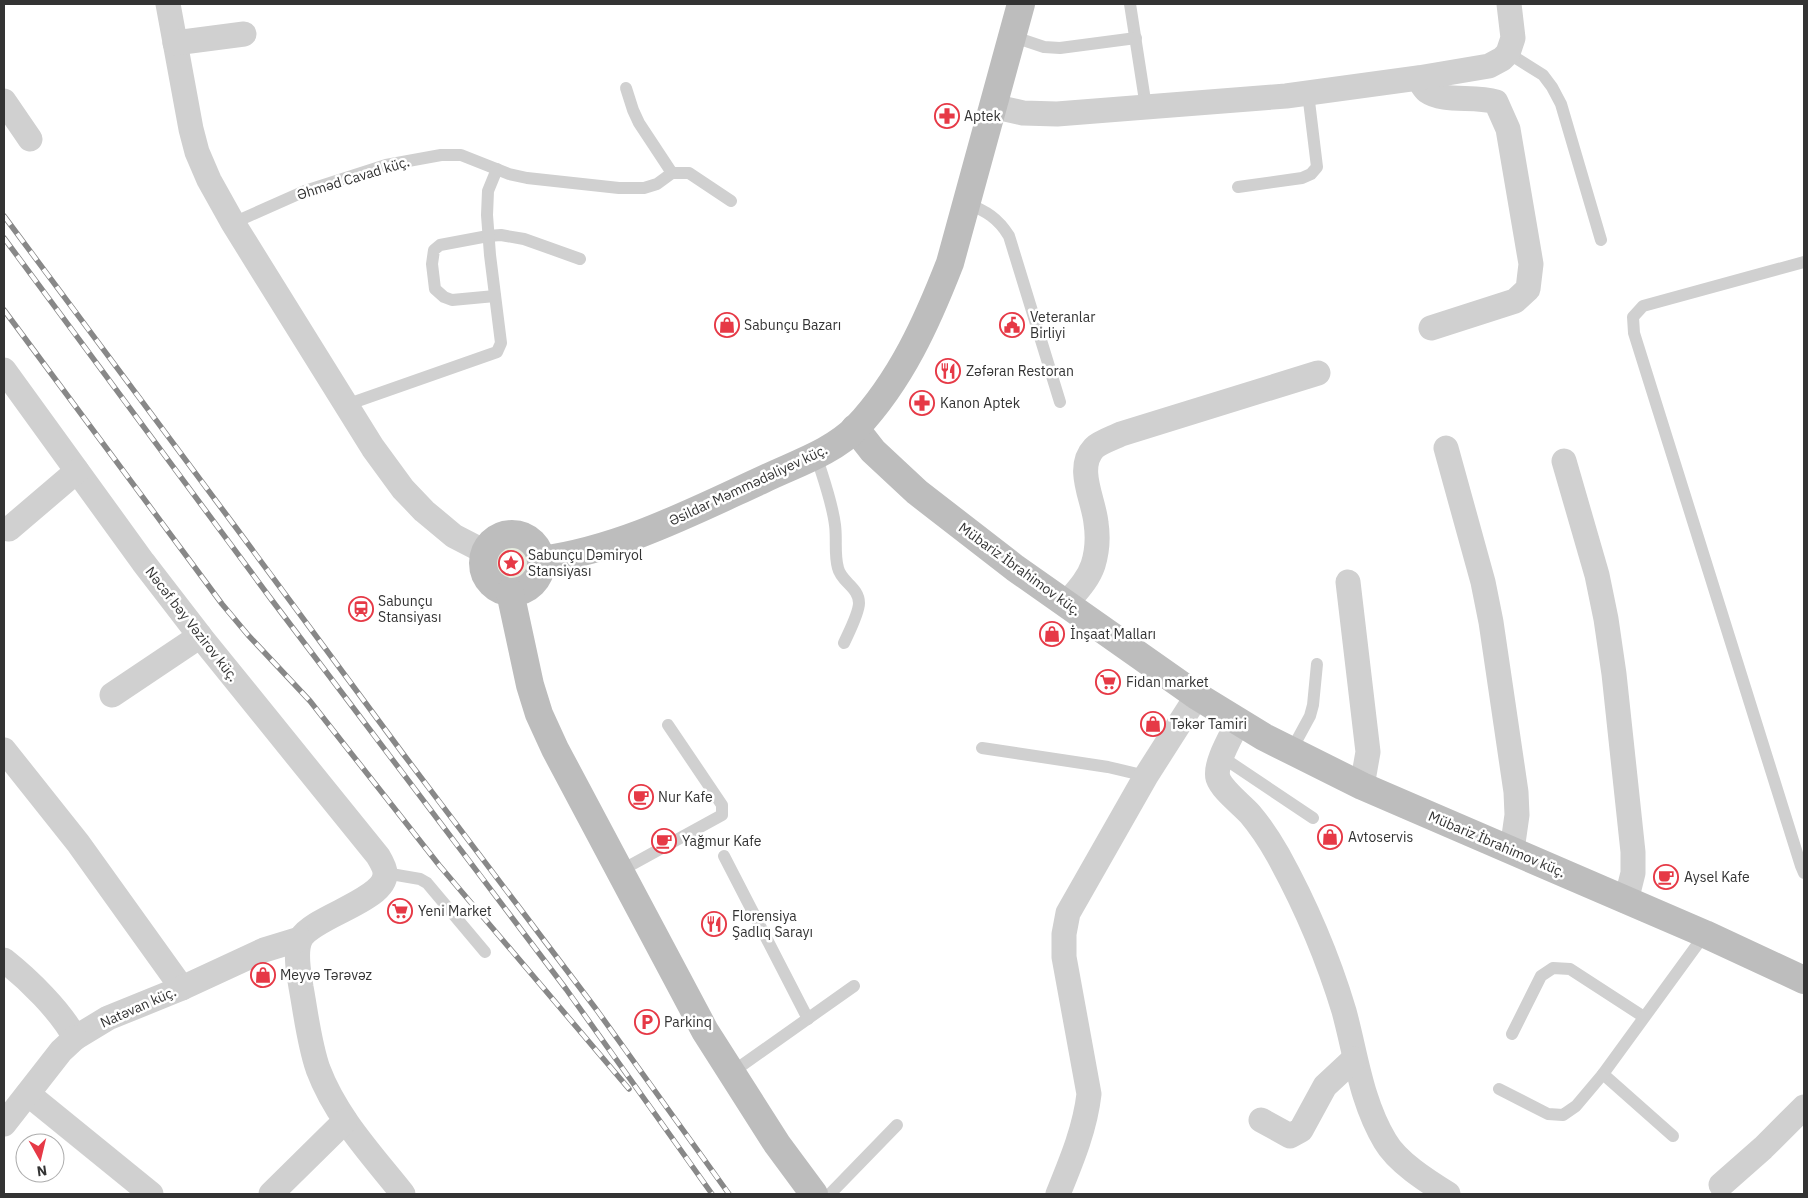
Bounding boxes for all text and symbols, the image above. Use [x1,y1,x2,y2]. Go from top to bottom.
pharmacy icon: Aptek [934,103,960,129]
place label: Aptek [964,107,1002,125]
street label: Əhməd Cavad küç. [294,152,412,204]
place label: Veteranlar Birliyi [1030,308,1095,342]
shop icon: Sabunçu Bazarı [714,312,740,338]
public building icon: Veteranlar Birliyi [999,312,1025,338]
place label: Sabunçu Bazarı [744,316,841,334]
restaurant icon: Zəfəran Restoran [935,358,961,384]
place label: Zəfəran Restoran [966,362,1074,380]
pharmacy icon: Kanon Aptek [909,390,935,416]
place label: Kanon Aptek [940,394,1021,412]
street label: Əsildar Məmmədəliyev küç. [666,440,830,530]
street label: Mübariz İbrahimov küç. [955,518,1085,620]
place label: Sabunçu Dəmiryol Stansiyası [528,546,643,580]
place icon: Sabunçu Dəmiryol Stansiyası [498,550,524,576]
street label: Nəcəf bəy Vəzirov küç. [142,563,242,685]
place label: Sabunçu Stansiyası [378,592,441,626]
station icon: Sabunçu Stansiyası [348,596,374,622]
shop icon: İnşaat Malları [1039,621,1065,647]
place label: İnşaat Malları [1070,625,1156,643]
supermarket icon: Fidan market [1095,669,1121,695]
place label: Fidan market [1126,673,1209,691]
shop icon: Təkər Tamiri [1140,711,1166,737]
place label: Təkər Tamiri [1170,715,1247,733]
cafe icon: Nur Kafe [628,784,654,810]
place label: Nur Kafe [658,788,713,806]
street label: Mübariz İbrahimov küç. [1426,807,1568,881]
shop icon: Avtoservis [1317,824,1343,850]
cafe icon: Yağmur Kafe [651,828,677,854]
place label: Avtoservis [1348,828,1413,846]
place label: Yağmur Kafe [682,832,762,850]
cafe icon: Aysel Kafe [1653,864,1679,890]
place label: Aysel Kafe [1684,868,1750,886]
supermarket icon: Yeni Market [387,898,413,924]
place label: Yeni Market [418,902,492,920]
place label: Florensiya Şadlıq Sarayı [732,907,813,941]
restaurant icon: Florensiya Şadlıq Sarayı [701,911,727,937]
shop icon: Meyvə Tərəvəz [250,962,276,988]
place label: Meyvə Tərəvəz [280,966,373,984]
street label: Natəvan küç. [97,982,179,1032]
parking icon: Parkinq [634,1009,660,1035]
place label: Parkinq [664,1013,712,1031]
north arrow [15,1133,65,1183]
text: N [36,1161,48,1180]

